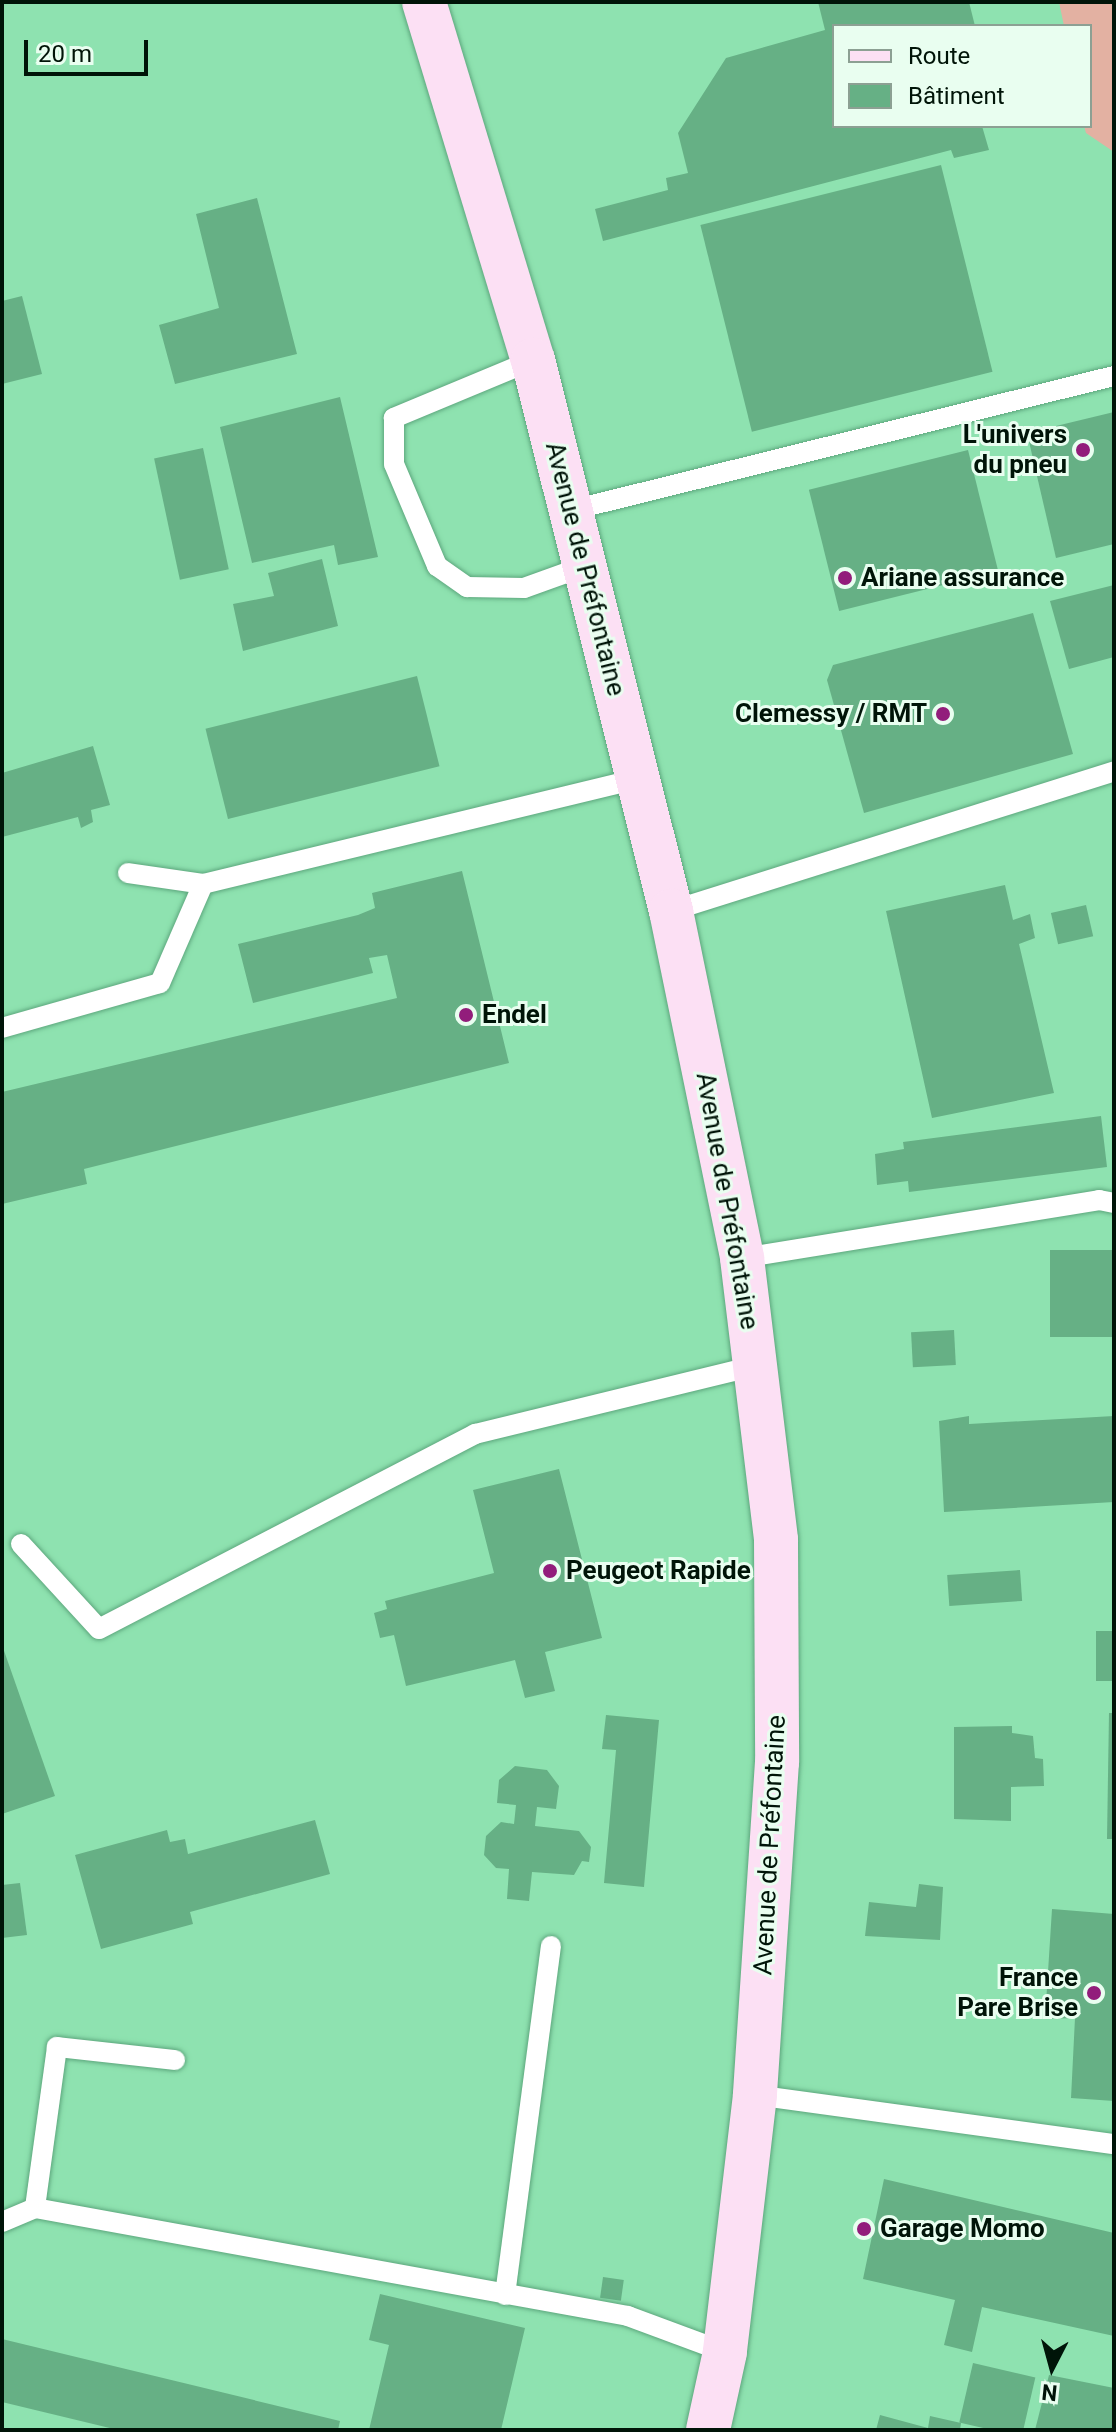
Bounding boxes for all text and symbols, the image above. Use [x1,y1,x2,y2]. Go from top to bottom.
scale bar [28,24,152,74]
legend [832,24,1092,128]
text: 20 m [38,40,92,68]
text: Route [908,42,970,70]
text: Bâtiment [908,82,1005,110]
place label: L'univers du pneu [963,419,1067,480]
street label: Avenue de Préfontaine [538,439,632,699]
marker: L'univers du pneu [1074,441,1092,459]
place label: Ariane assurance [861,562,1064,594]
marker: Ariane assurance [836,569,854,587]
place label: Clemessy / RMT [735,698,927,730]
marker: Clemessy / RMT [934,705,952,723]
place label: Endel [482,999,547,1031]
marker: Endel [457,1006,475,1024]
street label: Avenue de Préfontaine [689,1070,765,1332]
place label: Peugeot Rapide [566,1555,751,1587]
marker: Peugeot Rapide [541,1562,559,1580]
street label: Avenue de Préfontaine [748,1714,792,1976]
place label: France Pare Brise [957,1962,1078,2024]
marker: France Pare Brise [1085,1984,1103,2002]
place label: Garage Momo [880,2213,1045,2245]
marker: Garage Momo [855,2220,873,2238]
north arrow [1012,2328,1092,2408]
text: N [1040,2379,1058,2406]

